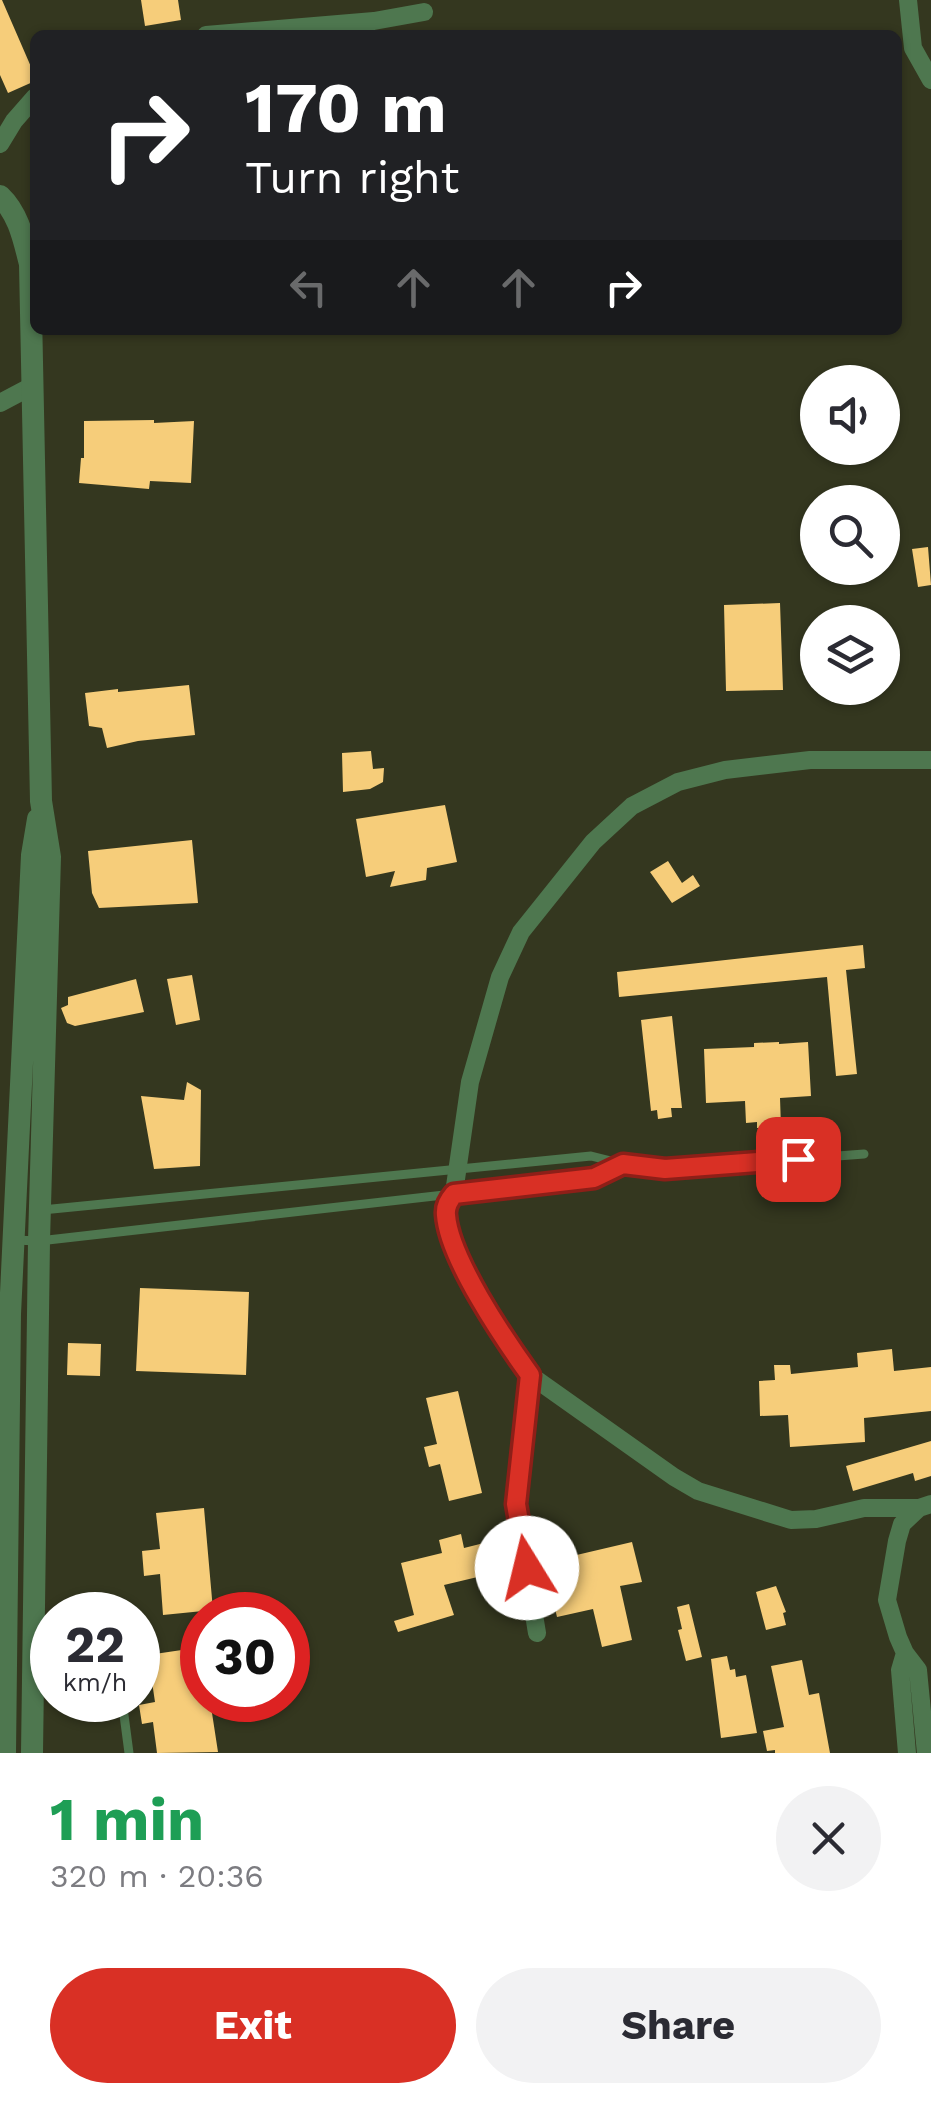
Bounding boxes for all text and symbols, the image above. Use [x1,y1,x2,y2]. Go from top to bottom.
text: 170 m [245,67,447,149]
icon: right [80,70,210,200]
text: Turn right [245,151,459,204]
icon: left [281,260,336,315]
icon: ahead [386,260,441,315]
icon: ahead [491,260,546,315]
icon: right [596,260,651,315]
map controls [800,365,900,705]
button: sound [800,365,900,465]
button: search [800,485,900,585]
button: layers [800,605,900,705]
pin [756,1117,841,1202]
icon: arrive [771,1132,826,1187]
position arrow [475,1516,579,1620]
speed limit sign: 30 [180,1592,310,1722]
text: 22 [65,1615,125,1674]
text: km/h [63,1668,127,1697]
text: 1 min [50,1784,204,1855]
button: close [776,1786,881,1891]
text: 320 m · 20:36 [50,1857,264,1895]
button: Exit [50,1968,456,2083]
button: Share [476,1968,881,2083]

